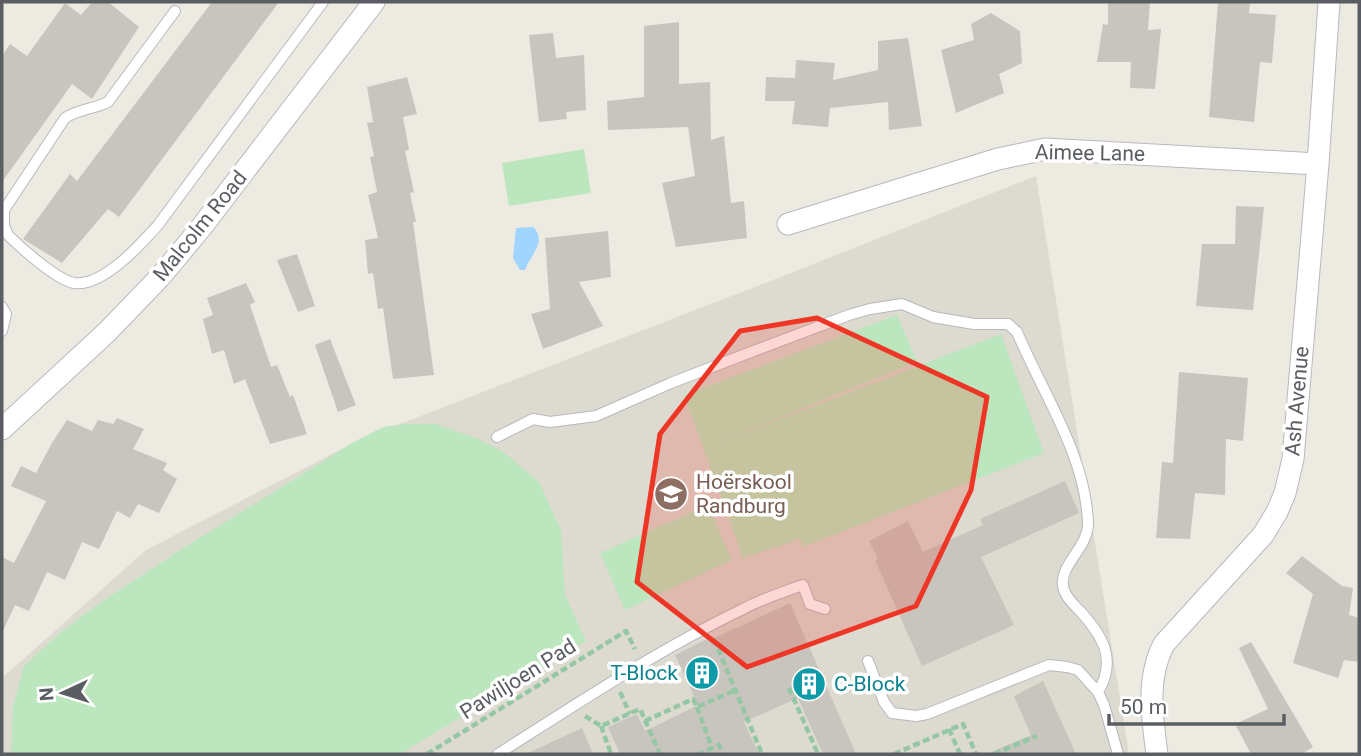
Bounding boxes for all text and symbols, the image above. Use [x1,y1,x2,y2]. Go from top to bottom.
street label: Aimee Lane [1035,140,1145,166]
street label: Malcolm Road [148,166,252,286]
street label: Ash Avenue [1280,345,1314,457]
place label: Hoërskool Randburg [696,470,792,518]
school or university icon: Hoërskool Randburg [652,475,690,513]
street label: Pawiljoen Pad [456,634,580,724]
building icon: T-Block [683,654,721,692]
north arrow [28,658,98,728]
place label: T-Block [610,661,678,685]
building icon: C-Block [790,665,828,703]
place label: C-Block [834,672,906,696]
scale bar [1109,682,1284,726]
text: N [35,687,58,702]
text: 50 m [1120,695,1167,719]

